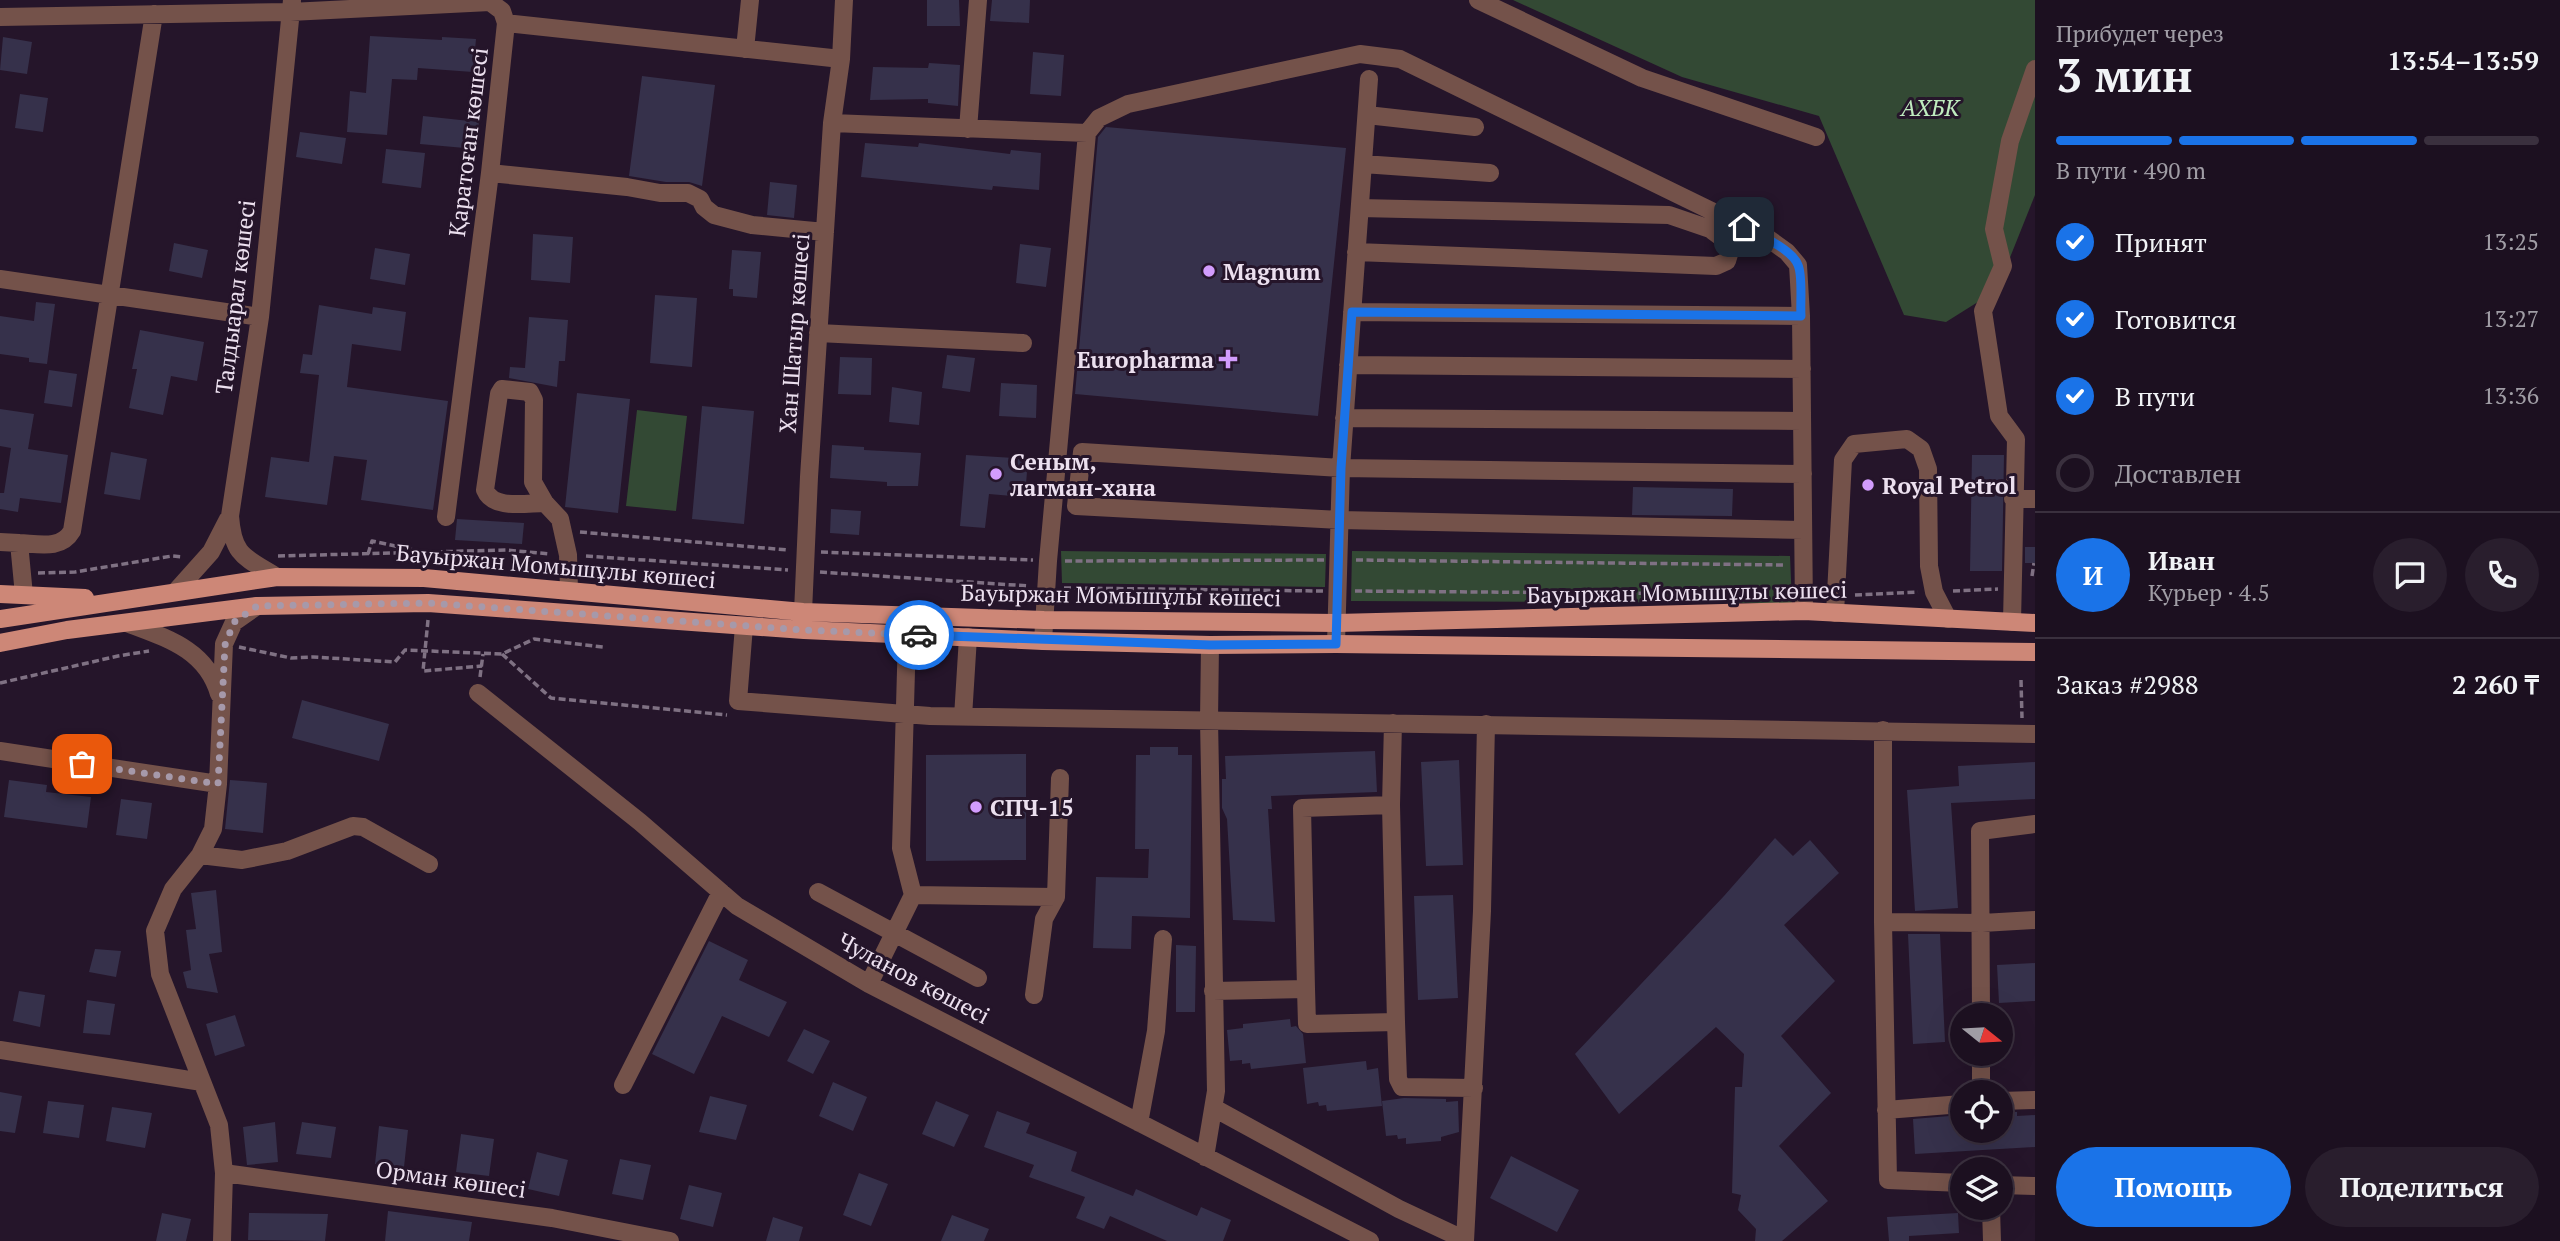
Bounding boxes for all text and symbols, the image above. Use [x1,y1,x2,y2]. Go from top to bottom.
text: Прибудет через [2056,18,2224,49]
text: 13:54–13:59 [2387,43,2539,77]
text: 3 мин [2056,44,2193,105]
street label: Қаратоған көшесі [441,46,495,238]
park label: АХБК [1899,92,1962,123]
text: В пути · 490 m [2056,155,2206,186]
pin [1714,197,1774,257]
street label: Талдыарал көшесі [208,198,262,396]
icon: home [1725,208,1763,246]
icon: check [2056,223,2094,261]
text: Принят [2115,225,2207,259]
text: 13:25 [2482,226,2539,257]
street label: Хан Шатыр көшесі [772,232,816,434]
place label: Magnum [1223,256,1321,287]
marker: Magnum [1201,263,1217,279]
icon: check [2056,300,2094,338]
text: Готовится [2115,302,2237,336]
text: 13:27 [2482,303,2539,334]
place label: Europharma [1077,344,1214,375]
marker: Europharma [1220,351,1236,367]
icon: check [2056,377,2094,415]
text: В пути [2115,379,2195,413]
text: 13:36 [2482,380,2539,411]
place label: Сеным, лагман-хана [1010,446,1156,503]
text: Доставлен [2115,456,2241,490]
marker: Сеным, лагман-хана [988,466,1004,482]
place label: Royal Petrol [1882,470,2017,501]
marker: Royal Petrol [1860,477,1876,493]
street label: Бауыржан Момышұлы көшесі [395,537,717,595]
button: chat [2373,538,2447,612]
button: phone [2465,538,2539,612]
text: Иван [2148,543,2215,577]
text: И [2083,558,2103,592]
street label: Бауыржан Момышұлы көшесі [1526,574,1848,610]
street label: Бауыржан Момышұлы көшесі [960,577,1282,613]
text: Курьер · 4.5 [2148,577,2270,608]
courier [884,600,954,670]
icon: car [900,616,938,654]
text: Заказ #2988 [2056,667,2199,701]
text: 2 260 ₸ [2452,667,2539,701]
pin [52,734,112,794]
icon: bag [63,745,101,783]
place label: СПЧ-15 [990,792,1074,823]
marker: СПЧ-15 [968,799,984,815]
street label: Чуланов көшесі [833,925,995,1031]
north arrow [1950,1003,2012,1066]
map controls [1950,1003,2013,1220]
button: locate [1950,1080,2013,1143]
button: Помощь [2056,1147,2291,1227]
button: Поделиться [2305,1147,2539,1227]
street label: Орман көшесі [374,1153,528,1205]
button: layers [1950,1157,2013,1220]

